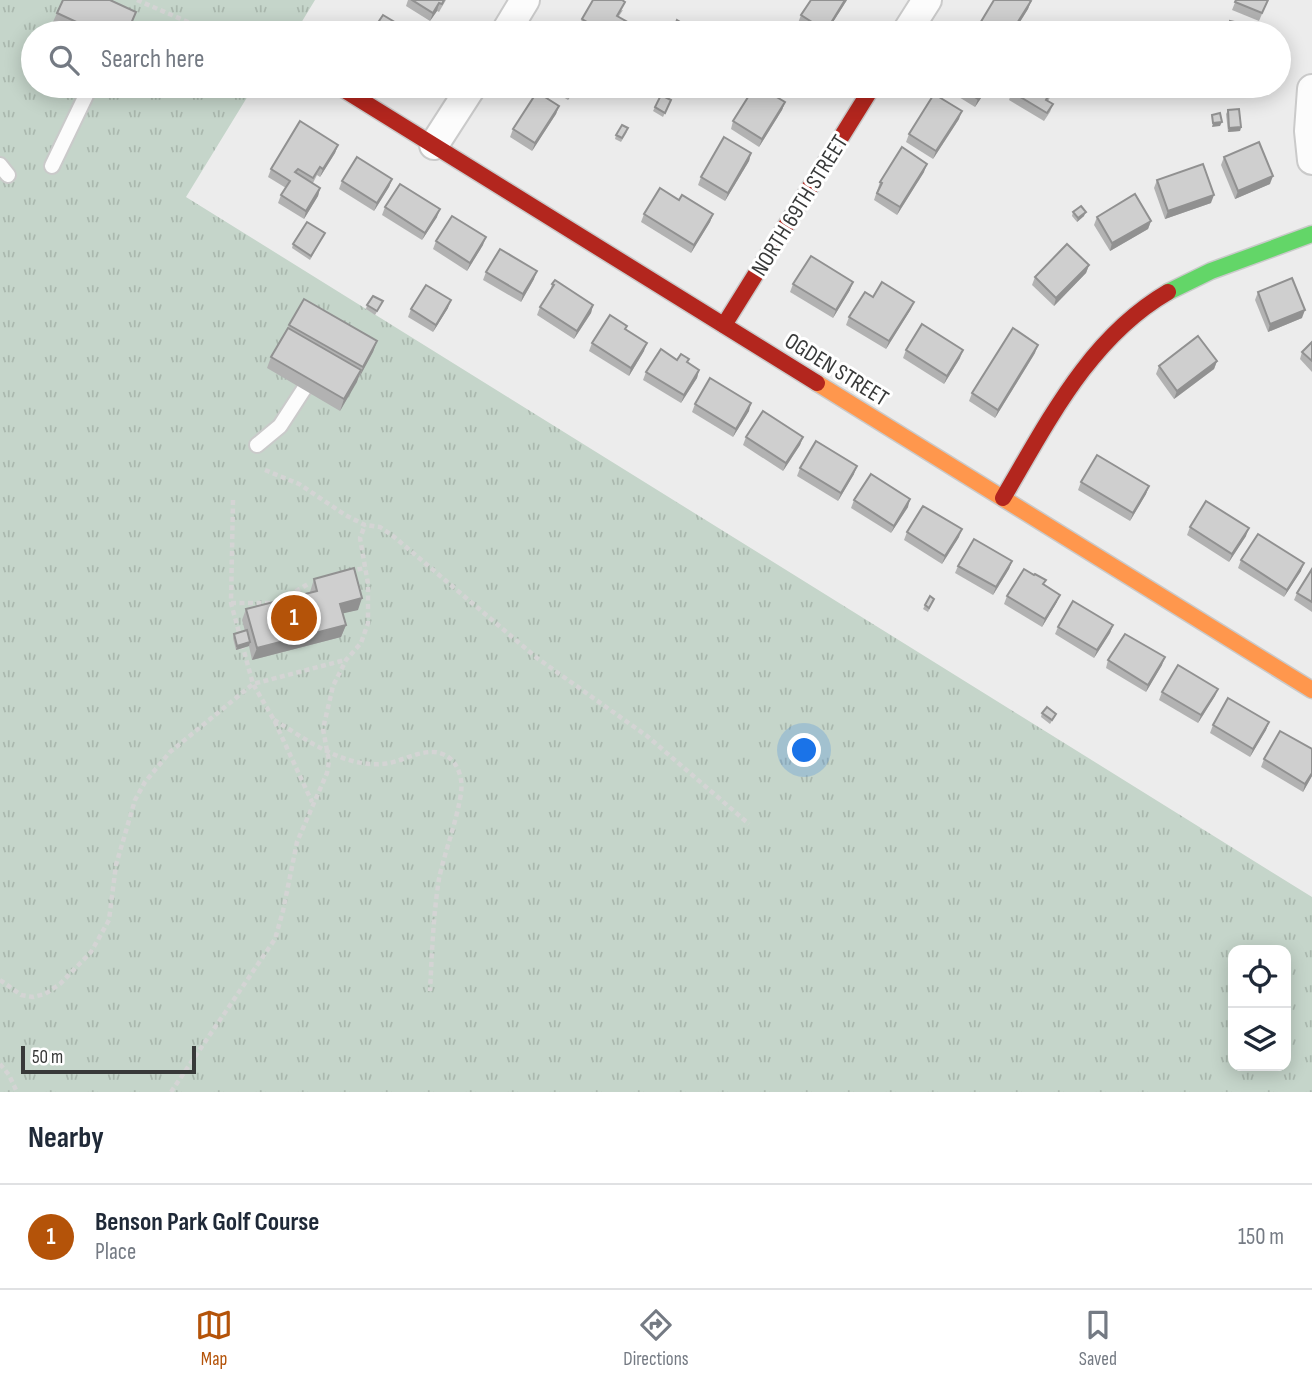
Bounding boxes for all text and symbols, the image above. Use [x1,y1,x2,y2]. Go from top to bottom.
search box [21,21,1291,98]
icon: search [45,41,83,79]
text: Search here [101,44,204,75]
street label: NORTH 69TH STREET [745,130,854,281]
street label: OGDEN STREET [779,327,893,413]
pin: 1 [271,592,317,644]
your location [787,733,821,767]
map controls [1228,945,1291,1071]
button: locate [1228,945,1291,1008]
button: layers [1228,1008,1291,1071]
scale bar [21,1043,196,1075]
text: 50 m [32,1046,63,1069]
text: Nearby [28,1120,104,1156]
text: Benson Park Golf Course [95,1207,319,1238]
text: 1 [46,1223,56,1251]
text: 150 m [1238,1223,1284,1251]
text: Place [95,1238,136,1266]
tab: Map [195,1306,233,1371]
tab: Directions [623,1306,689,1371]
tab: Saved [1079,1306,1117,1371]

